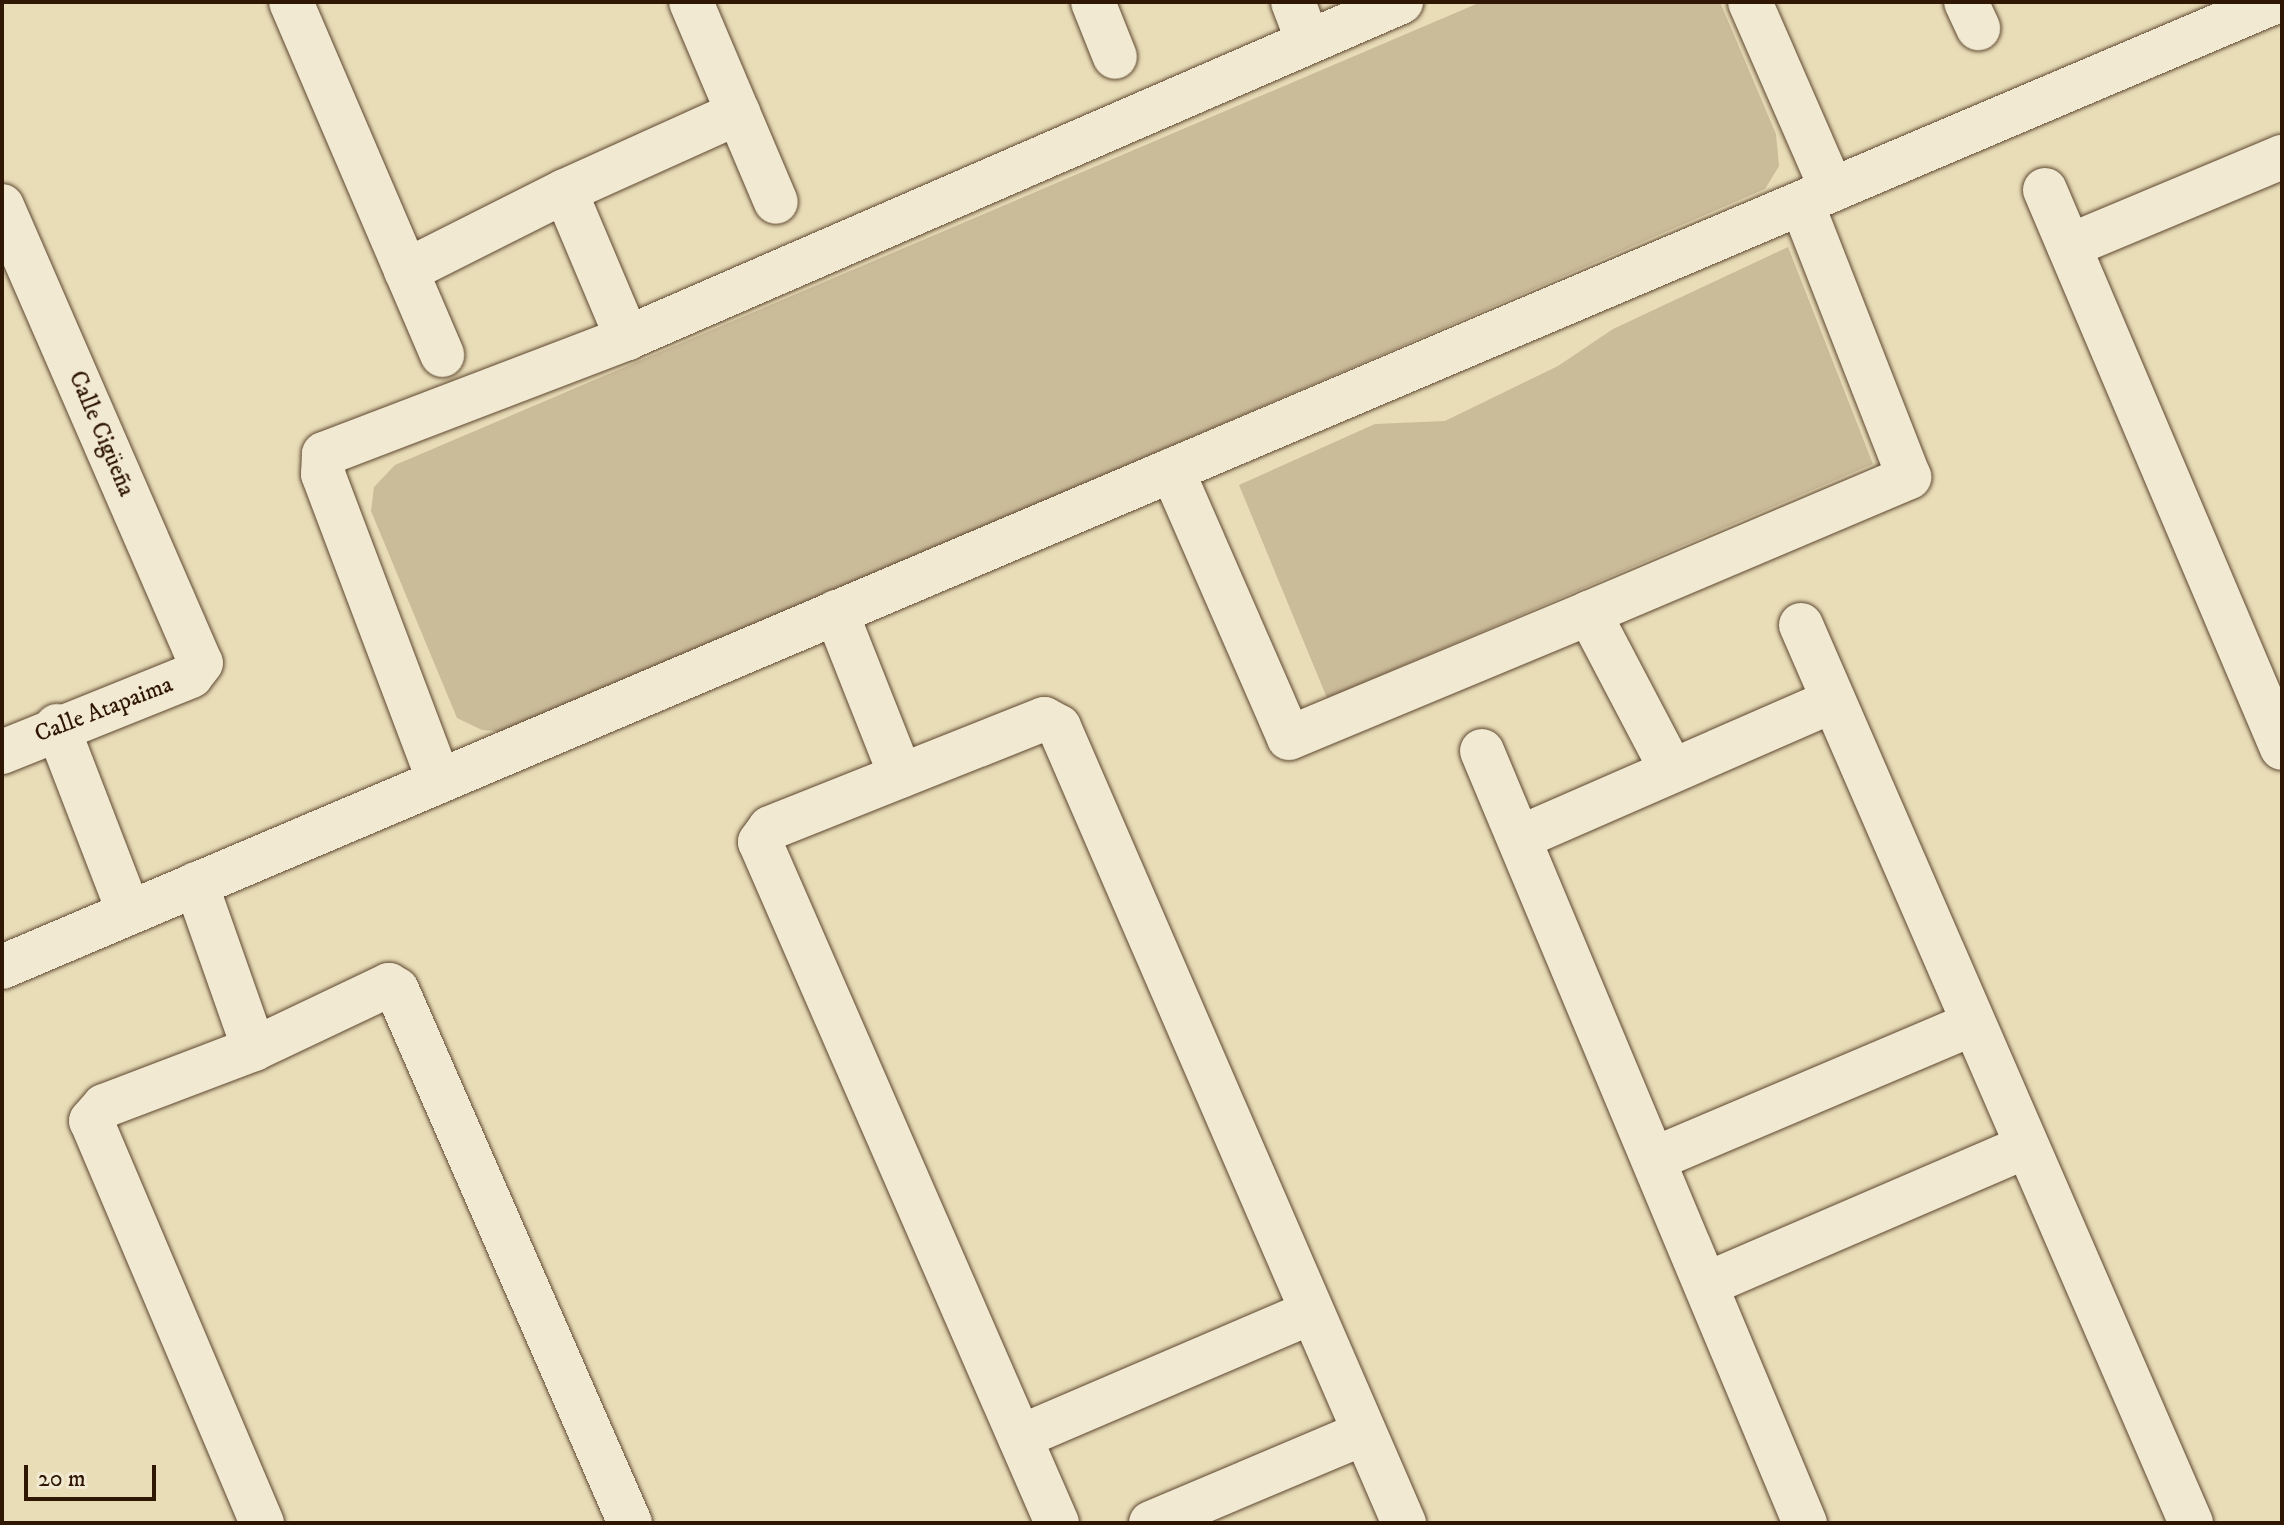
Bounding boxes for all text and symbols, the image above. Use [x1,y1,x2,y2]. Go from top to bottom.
street label: Calle Cigüeña [62,367,140,501]
street label: Calle Atapaima [31,671,177,749]
scale bar [28,1449,160,1499]
text: 20 m [38,1464,86,1494]

